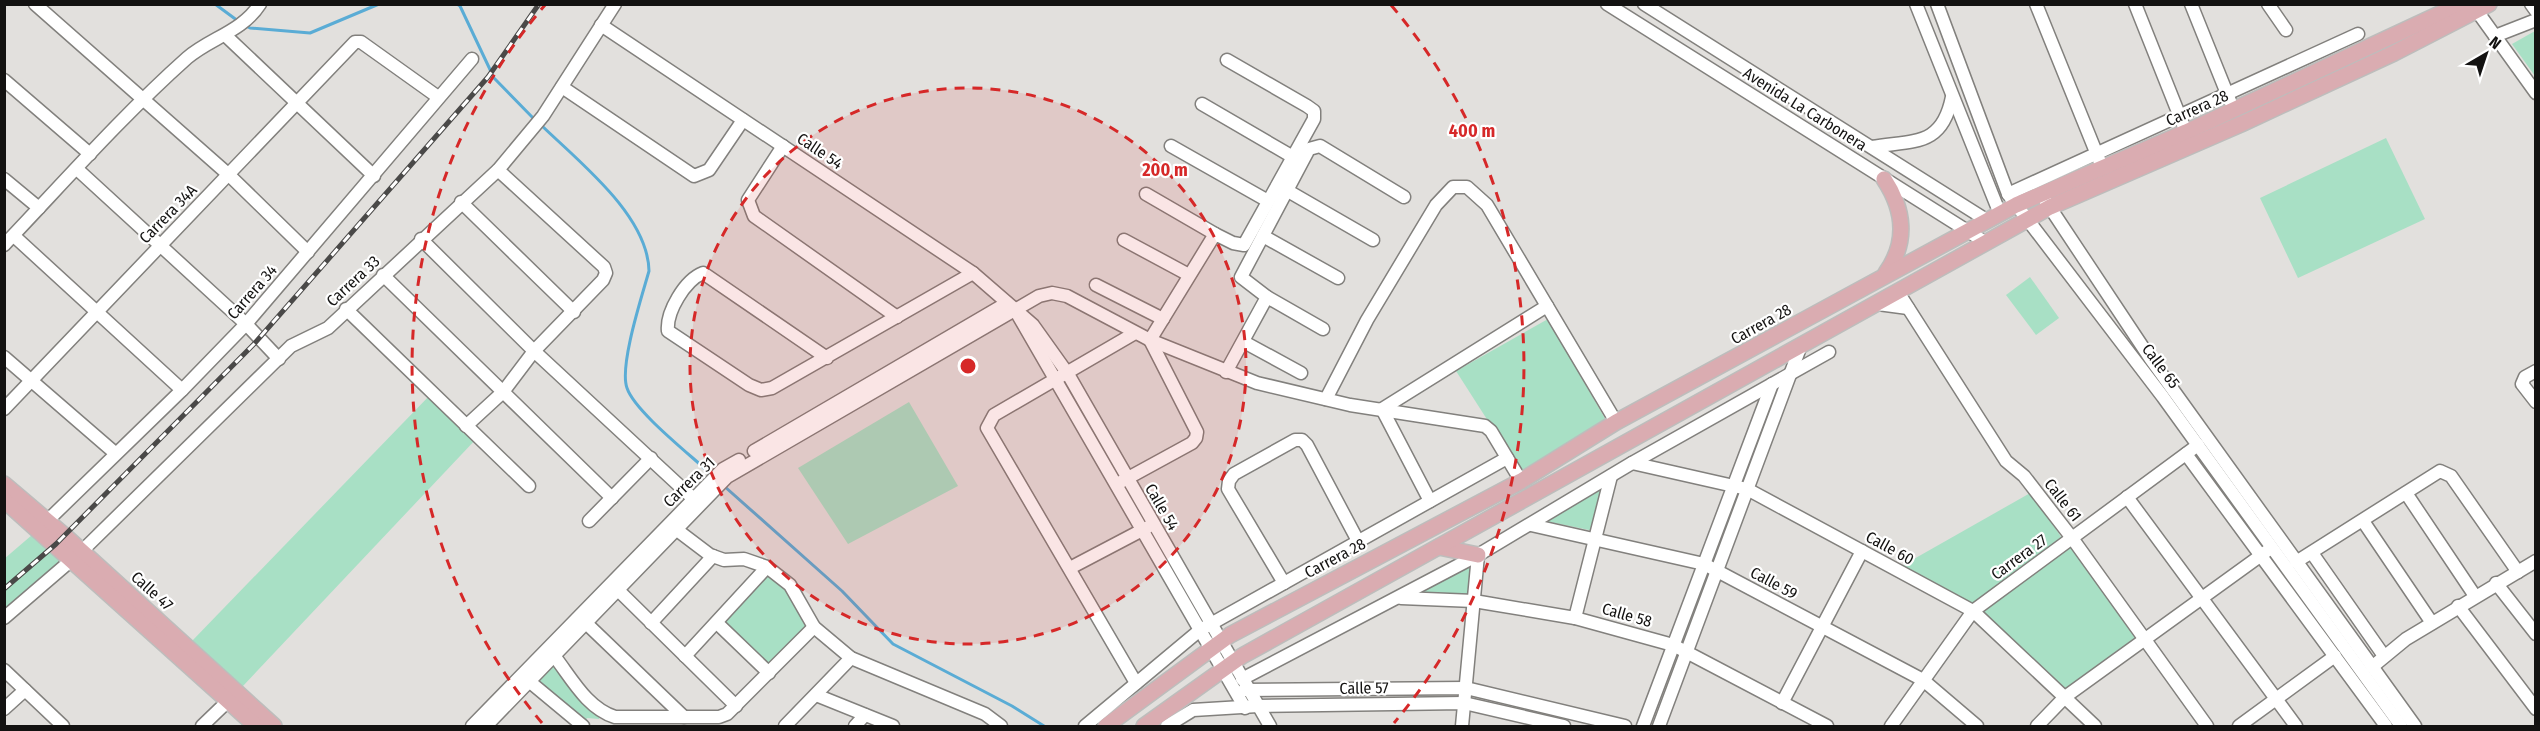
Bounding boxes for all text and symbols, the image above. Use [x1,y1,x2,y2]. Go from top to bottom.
north arrow [2456,24,2516,84]
text: N [2485,32,2505,53]
street label: Avenida La Carbonera [1740,63,1870,155]
street label: Carrera 28 [2163,86,2231,130]
text: 400 m [1449,120,1495,142]
street label: Calle 54 [794,129,847,173]
text: 200 m [1141,159,1188,181]
street label: Carrera 34A [135,180,201,247]
street label: Carrera 33 [323,252,383,310]
street label: Carrera 34 [223,261,281,323]
street label: Carrera 28 [1727,300,1795,348]
street label: Calle 65 [2138,340,2184,392]
centre of rings [958,356,978,376]
street label: Carrera 31 [659,453,719,511]
street label: Calle 61 [2040,475,2086,525]
street label: Calle 54 [1141,480,1183,534]
street label: Calle 60 [1863,527,1917,569]
street label: Carrera 27 [1987,530,2051,584]
street label: Carrera 28 [1301,534,1369,582]
street label: Calle 59 [1747,563,1801,603]
street label: Calle 47 [127,567,177,615]
street label: Calle 58 [1600,599,1654,631]
street label: Calle 57 [1339,678,1389,698]

